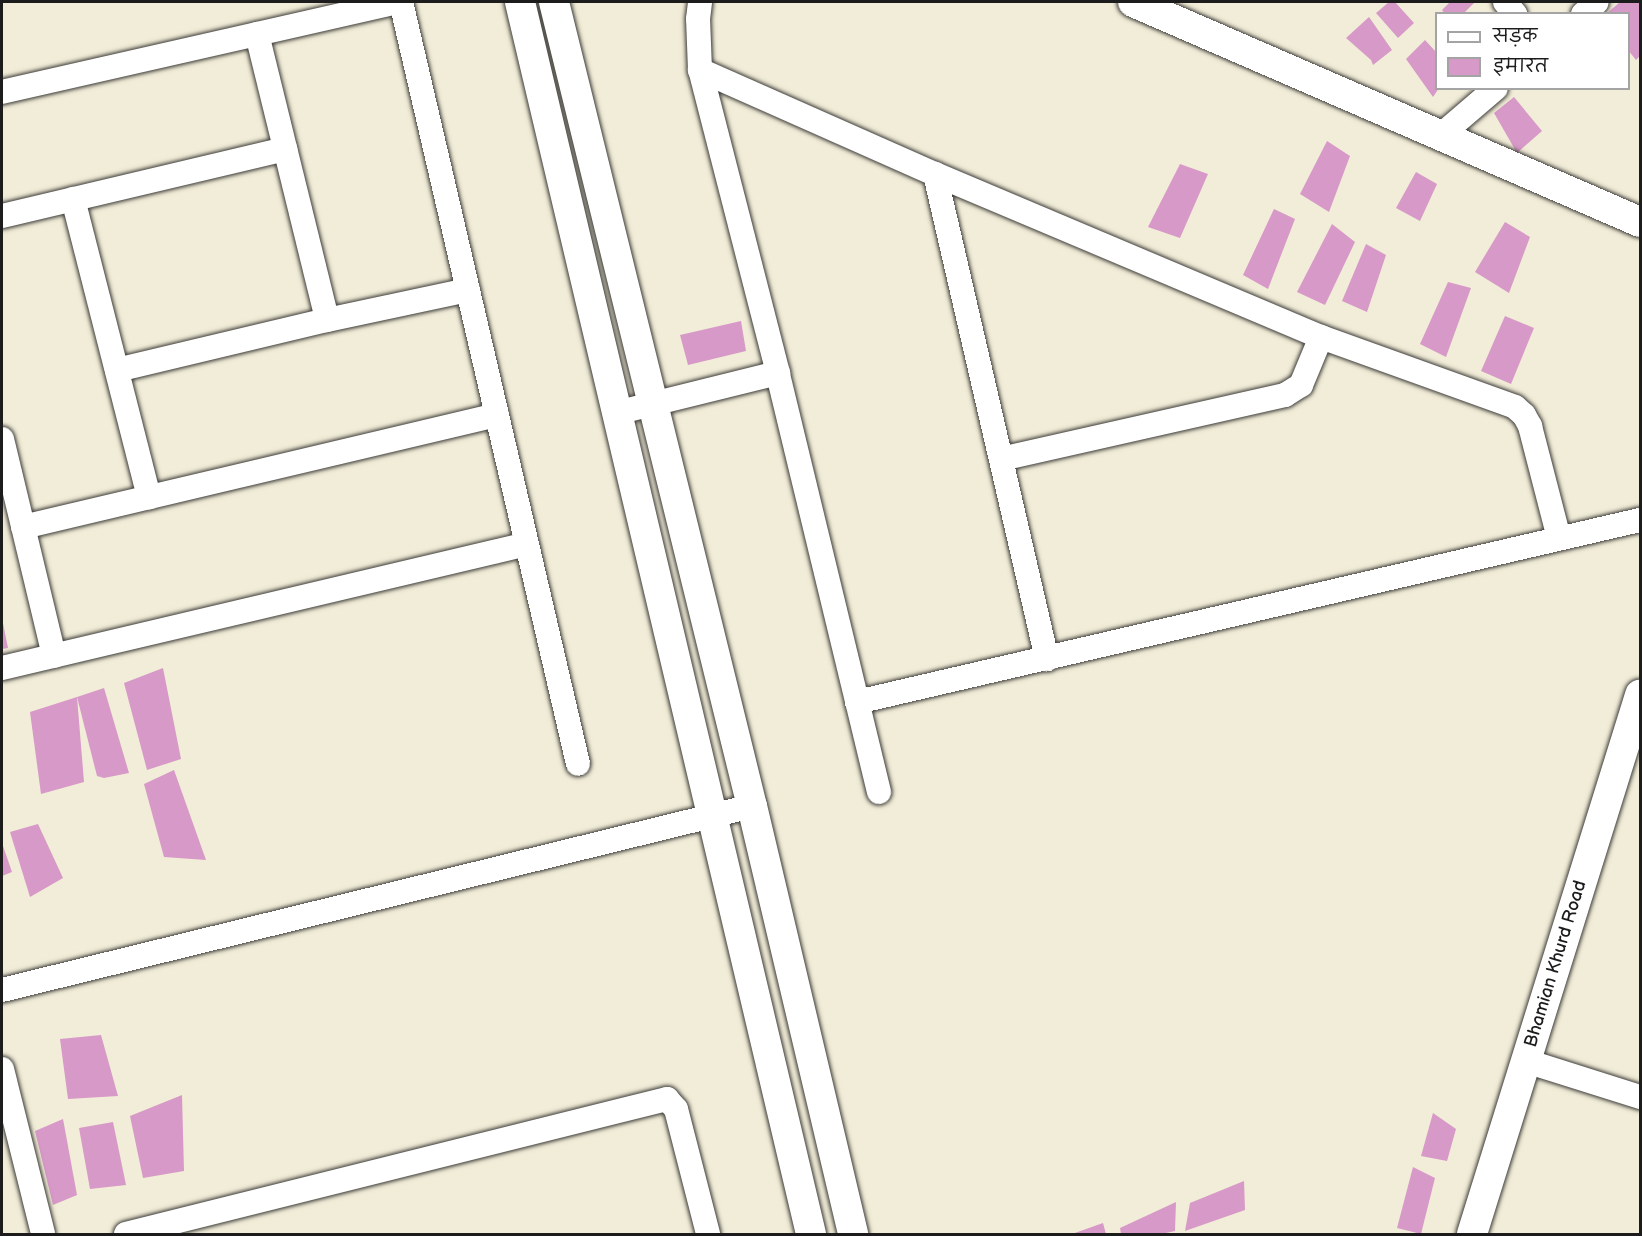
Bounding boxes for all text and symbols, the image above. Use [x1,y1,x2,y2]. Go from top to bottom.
legend [1435,12,1630,90]
text: सड़क [1493,26,1537,47]
text: इमारत [1493,56,1548,77]
street label: Bhamian Khurd Road [1520,878,1592,1050]

